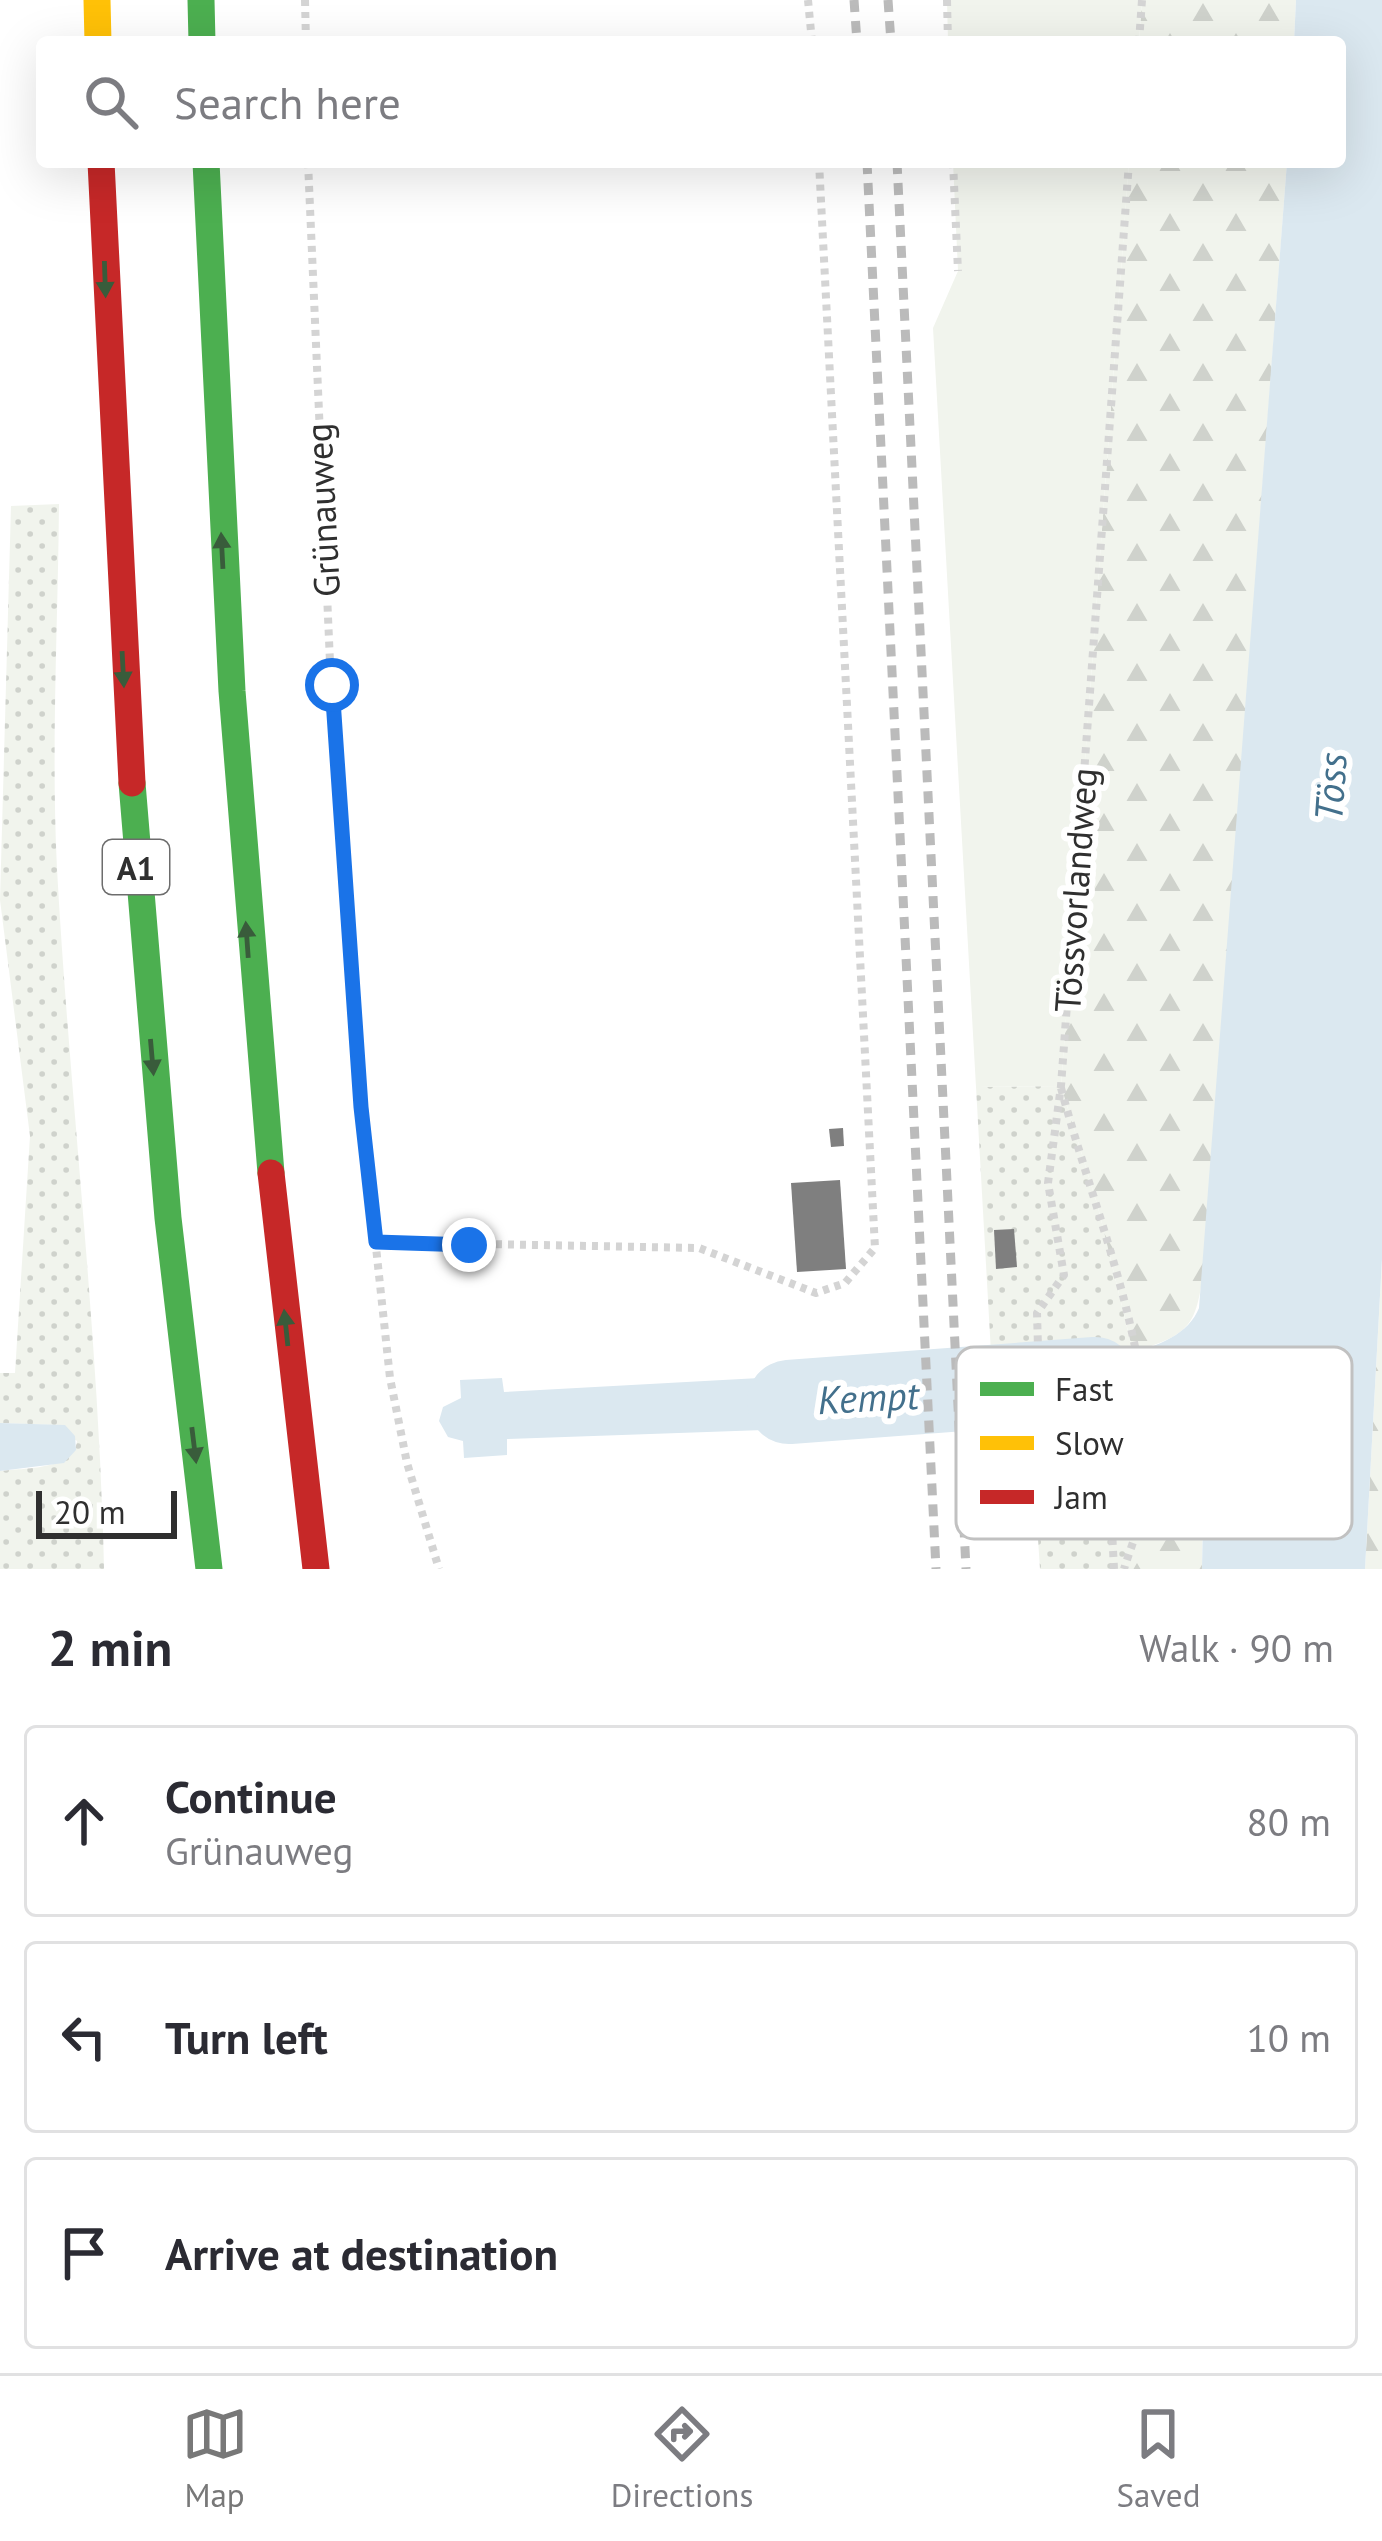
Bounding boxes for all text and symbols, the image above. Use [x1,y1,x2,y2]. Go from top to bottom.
search box [36,36,1346,168]
icon: search [78,69,144,135]
text: Search here [174,73,401,131]
one-way arrow [95,261,114,299]
street label: Grünauweg [294,422,350,598]
one-way arrow [212,531,231,569]
one-way arrow [114,650,133,688]
route start [305,658,359,712]
water label: Töss [1302,750,1358,823]
street label: Tössvorlandweg [1043,766,1107,1014]
road number: A1 [103,840,169,894]
one-way arrow [238,921,257,958]
one-way arrow [143,1039,162,1076]
route end [442,1218,496,1272]
one-way arrow [276,1309,295,1346]
legend [956,1347,1352,1539]
text: Fast [1055,1367,1114,1410]
water label: Kempt [816,1369,922,1425]
text: Slow [1055,1421,1124,1464]
one-way arrow [184,1427,203,1464]
text: Jam [1053,1475,1108,1518]
scale bar [36,1485,177,1538]
text: 20 m [54,1490,126,1533]
text: 2 min [48,1614,172,1680]
text: Walk · 90 m [1139,1622,1334,1673]
text: Continue [165,1767,337,1825]
icon: ahead [51,1788,117,1854]
text: 80 m [1246,1796,1331,1847]
text: Grünauweg [165,1825,353,1876]
icon: left [51,2004,117,2070]
text: Turn left [165,2008,328,2066]
text: 10 m [1246,2012,1331,2063]
icon: arrive [51,2220,117,2286]
text: Arrive at destination [165,2224,558,2282]
tab: Map [182,2401,248,2516]
tab: Directions [611,2401,753,2516]
tab: Saved [1116,2401,1200,2516]

